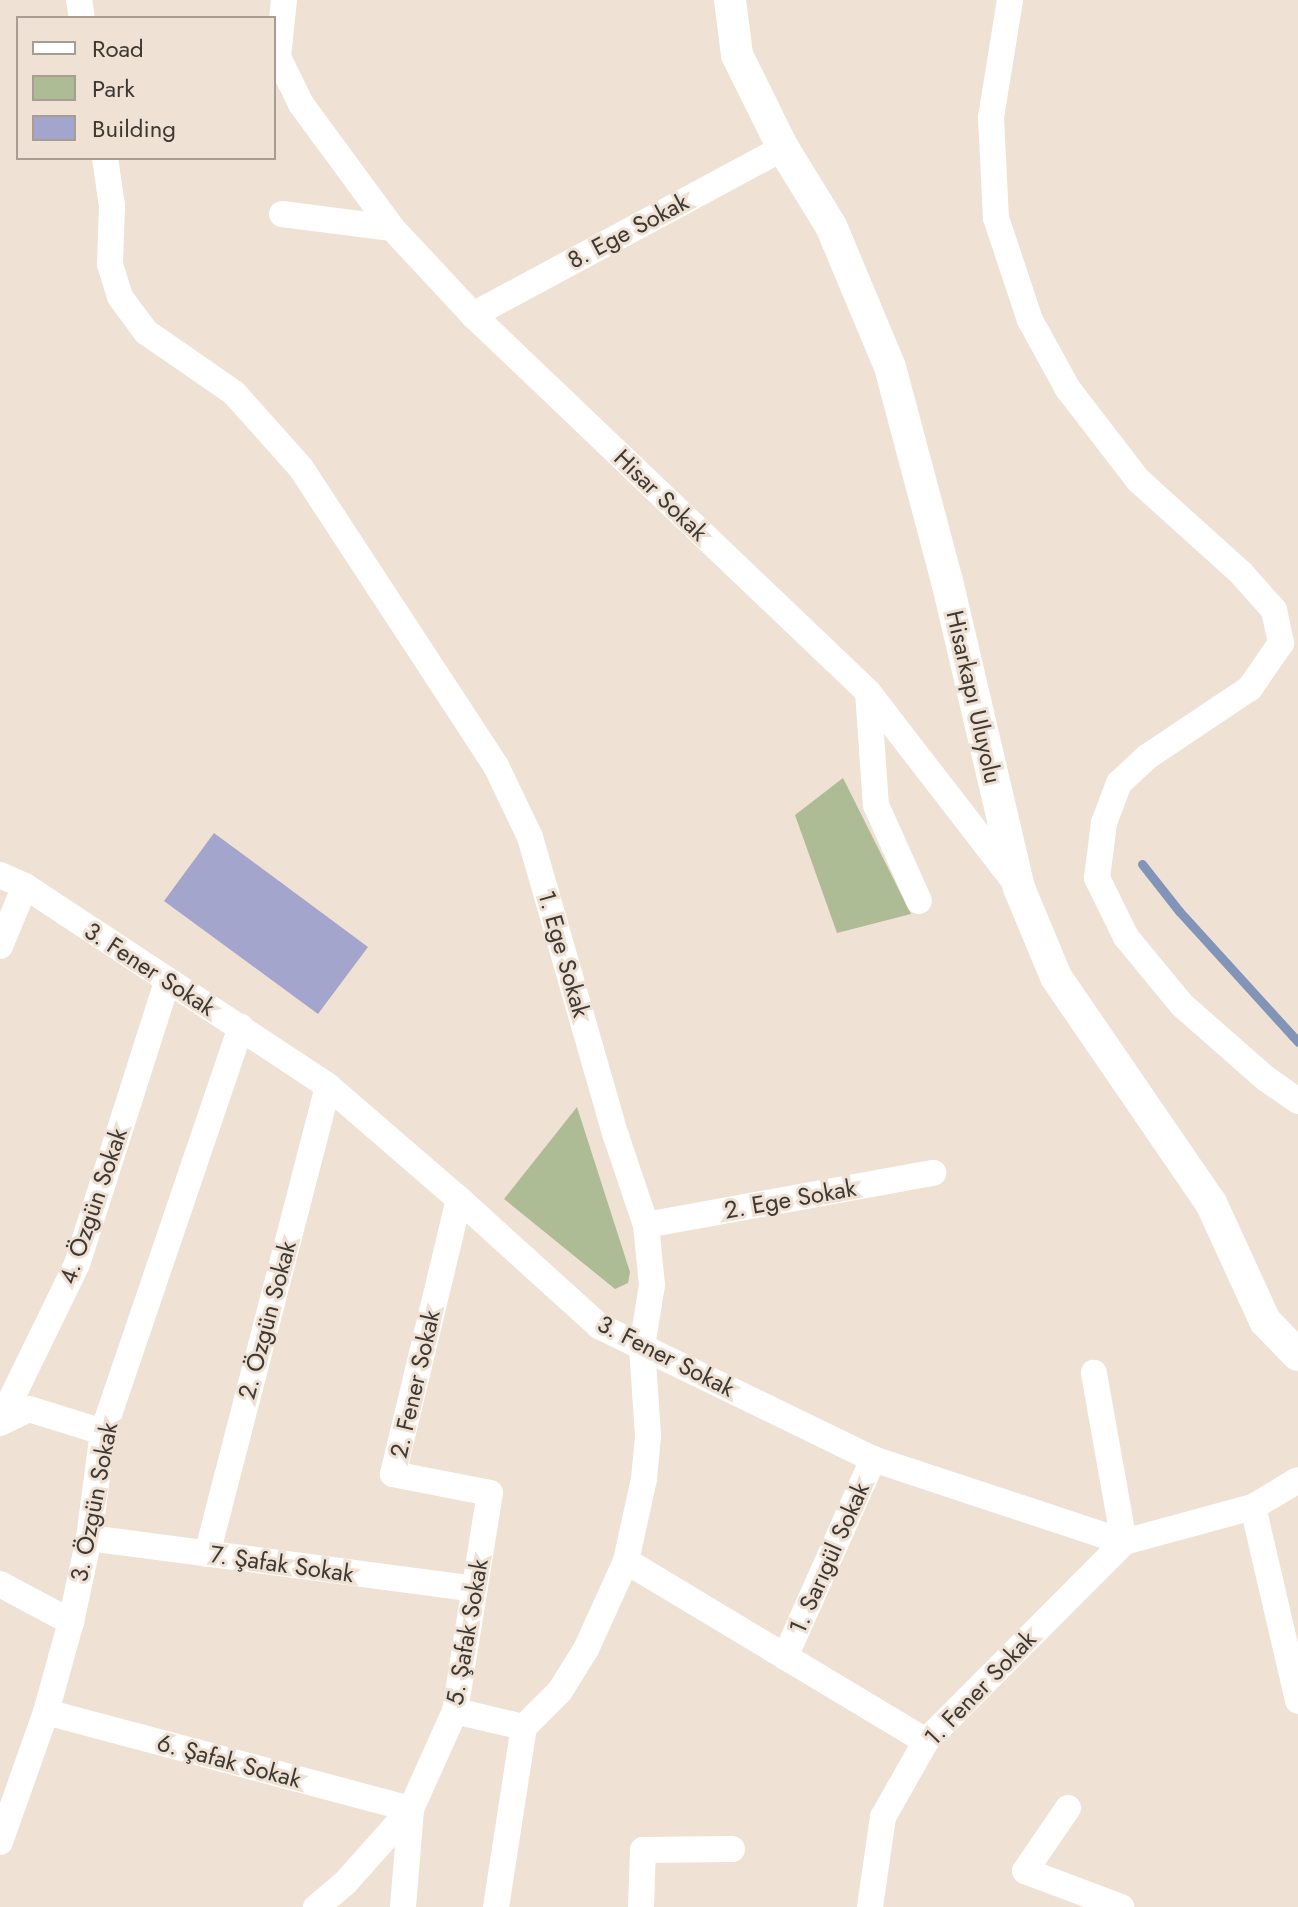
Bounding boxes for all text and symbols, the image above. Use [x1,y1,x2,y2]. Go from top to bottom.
legend [16,16,276,160]
text: Road [92,31,144,66]
text: Park [92,71,135,106]
text: Building [92,111,176,146]
street label: 8. Ege Sokak [563,187,693,275]
street label: Hisar Sokak [608,443,714,547]
street label: Hisarkapı Uluyolu [940,608,1008,786]
street label: 1. Ege Sokak [532,887,596,1021]
street label: 3. Fener Sokak [79,916,221,1022]
street label: 4. Özgün Sokak [53,1124,133,1288]
street label: 2. Ege Sokak [722,1173,858,1225]
street label: 2. Özgün Sokak [232,1238,302,1402]
street label: 2. Fener Sokak [384,1307,446,1461]
street label: 3. Fener Sokak [593,1309,739,1403]
street label: 3. Özgün Sokak [64,1420,124,1584]
street label: 1. Sarıgül Sokak [783,1478,875,1638]
street label: 7. Şafak Sokak [209,1540,355,1588]
street label: 5. Şafak Sokak [440,1557,494,1707]
street label: 1. Fener Sokak [918,1625,1042,1751]
street label: 6. Şafak Sokak [154,1728,304,1794]

